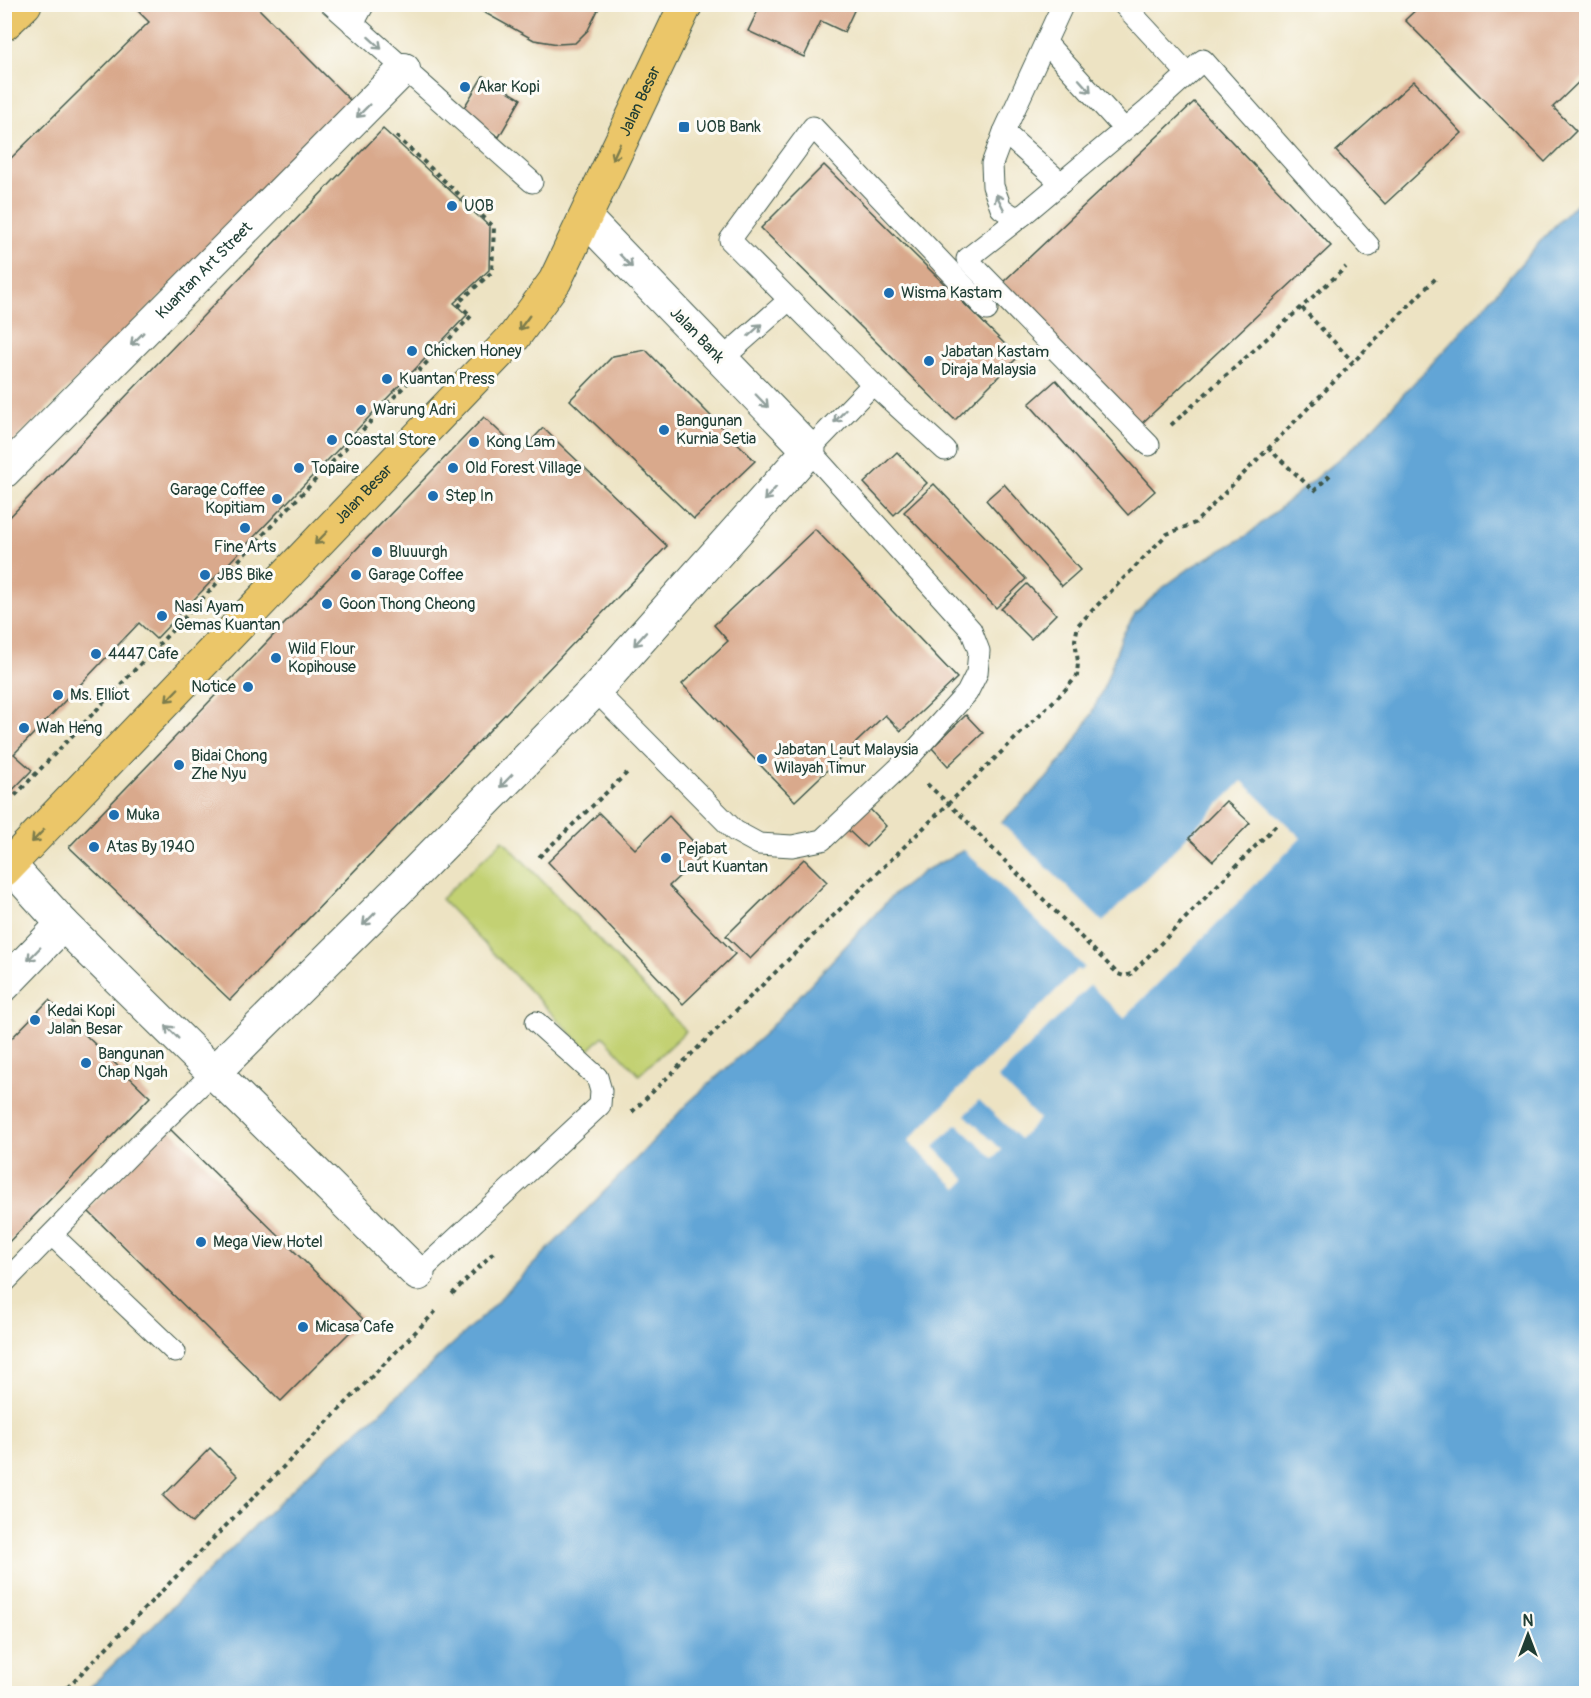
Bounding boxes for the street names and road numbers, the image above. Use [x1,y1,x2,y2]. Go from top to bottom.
street label: Jalan Besar [615,62,665,140]
street label: Kuantan Art Street [152,217,257,323]
street label: Jalan Bank [665,303,729,367]
street label: Jalan Besar [330,460,397,529]

